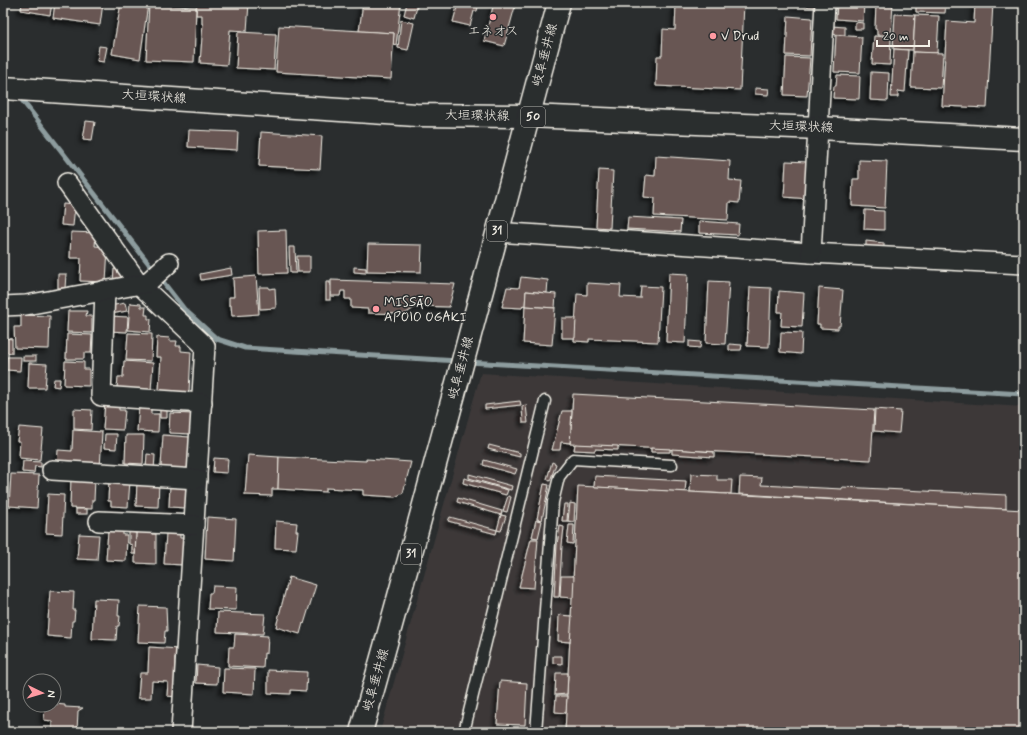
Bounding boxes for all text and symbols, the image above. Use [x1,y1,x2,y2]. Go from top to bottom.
marker: エネオス [488,12,498,22]
street label: 岐阜垂井線 [528,20,562,89]
scale bar [877,22,929,48]
place label: エネオス [467,23,519,40]
place label: V Drud [721,28,759,45]
text: 20 m [883,29,909,45]
marker: V Drud [708,31,718,41]
street label: 大垣環状線 [121,86,188,108]
street label: 大垣環状線 [444,107,511,125]
road number: 50 [521,107,545,127]
street label: 大垣環状線 [768,117,835,137]
road number: 31 [487,221,507,241]
place label: MISSĀO APOIO OGAKI [384,294,467,326]
marker: MISSĀO APOIO OGAKI [371,304,381,314]
street label: 岐阜垂井線 [444,333,478,402]
road number: 31 [401,544,421,564]
street label: 岐阜垂井線 [359,645,393,714]
north arrow [22,673,62,713]
text: N [44,690,58,698]

